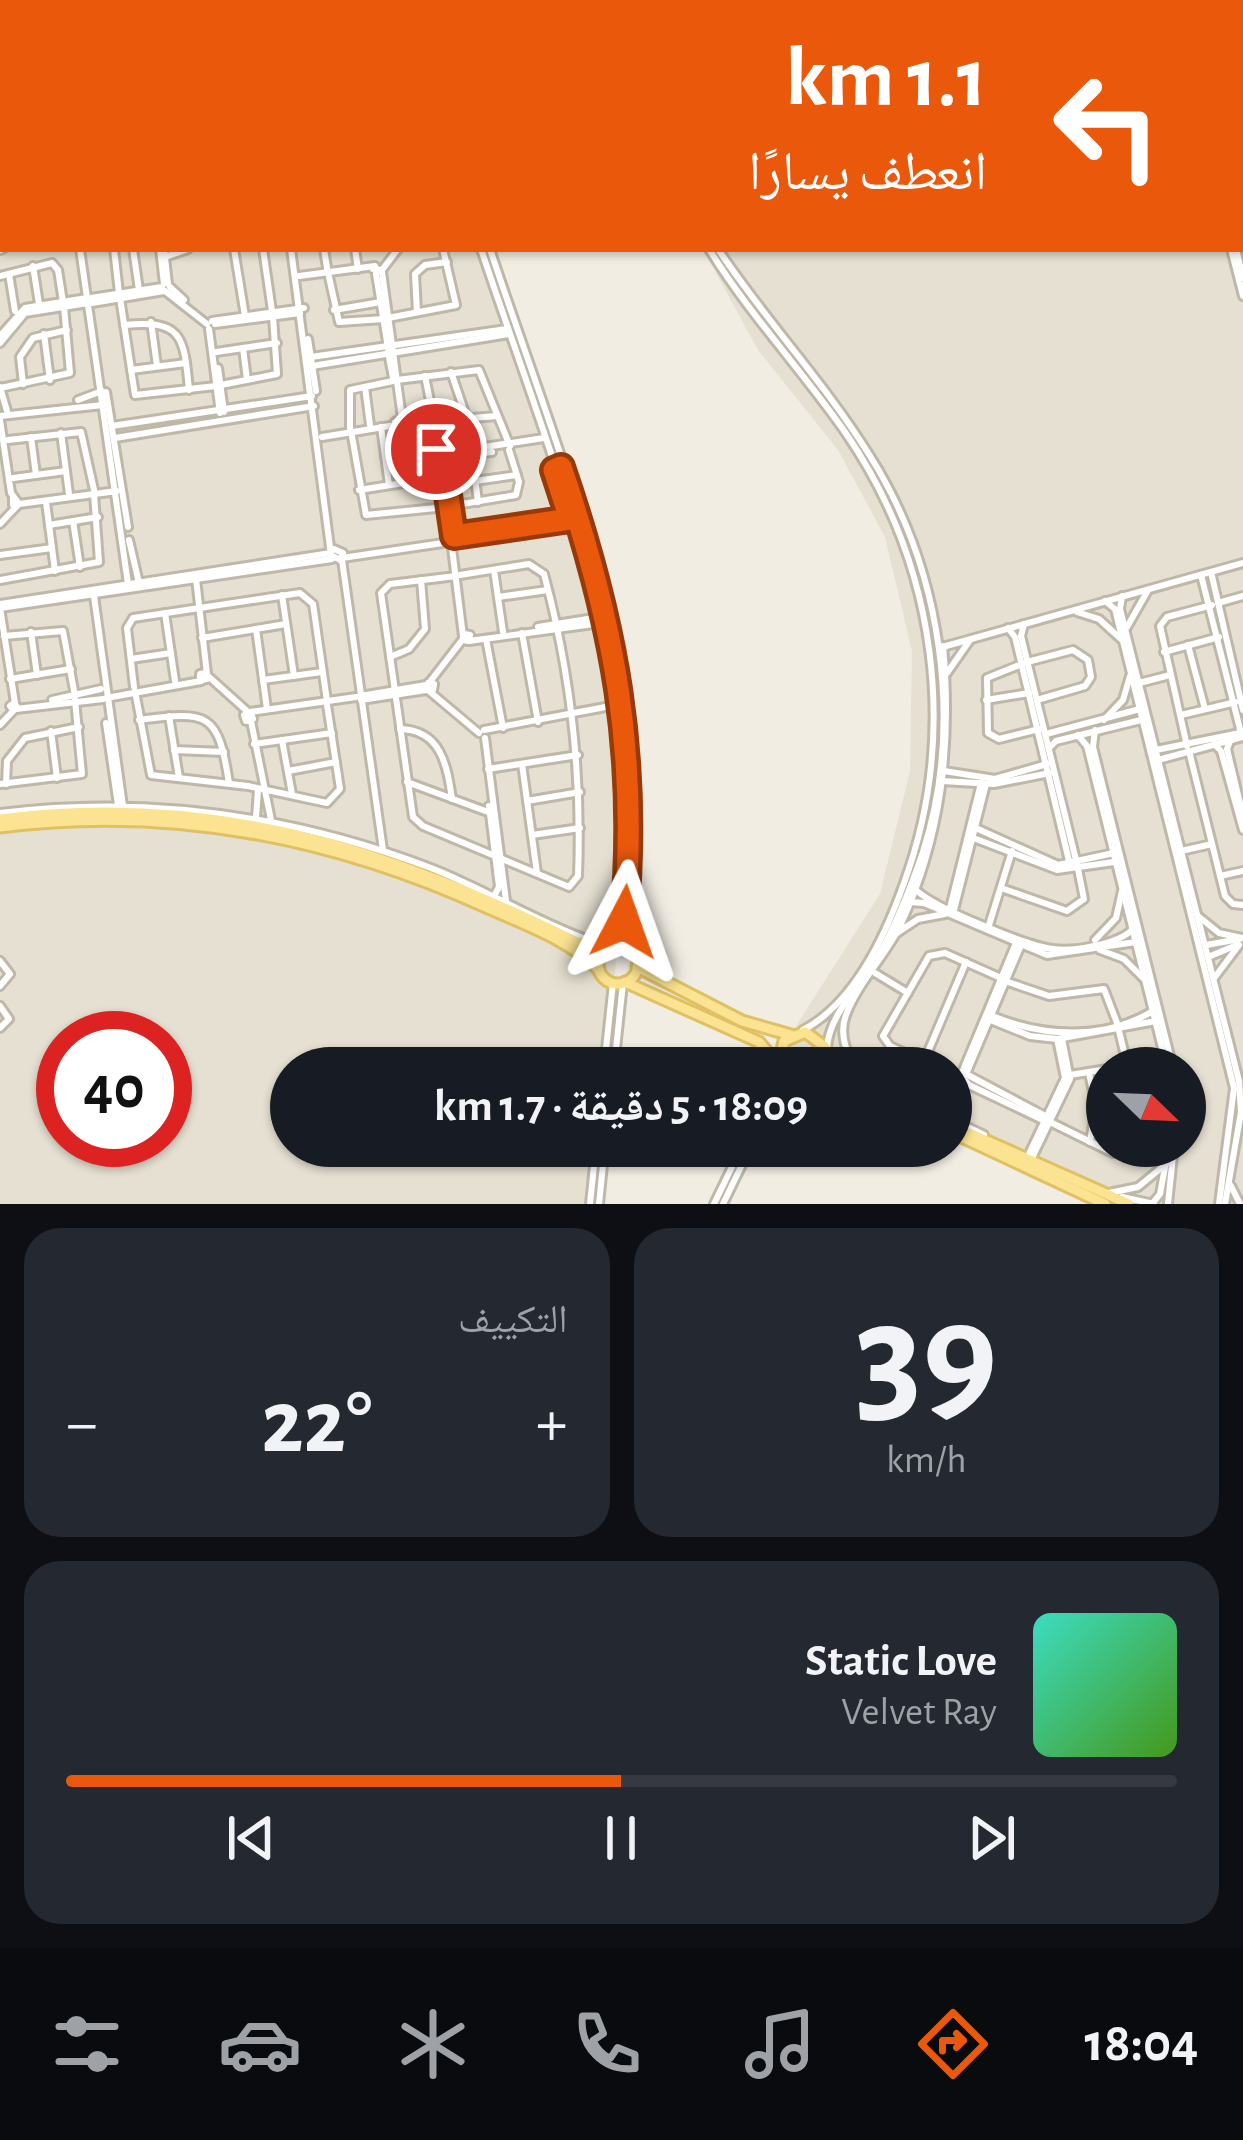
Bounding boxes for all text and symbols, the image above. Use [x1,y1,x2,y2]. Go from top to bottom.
text: 1.1 km [785,38,987,122]
icon: left [1029,48,1185,204]
text: انعطف يسارًا [748,146,987,200]
pin [385,398,487,500]
icon: arrive [403,416,469,482]
position arrow [561,859,687,985]
speed limit sign: 40 [36,1011,192,1167]
north arrow [1086,1047,1206,1167]
map controls [1086,1047,1206,1167]
text: 18:09 · 5 دقيقة · 1.7 km [434,1084,808,1129]
text: 39 [855,1281,998,1437]
text: التكييف [458,1301,568,1340]
text: 22° [261,1379,372,1469]
text: − [66,1391,98,1457]
text: + [536,1391,568,1457]
text: km/h [886,1441,966,1480]
text: Static Love [805,1639,997,1684]
text: Velvet Ray [841,1693,997,1732]
icon: previous [218,1805,284,1871]
icon: pause [588,1805,654,1871]
icon: next [959,1805,1025,1871]
icon: filters [45,2002,129,2086]
icon: car [218,2002,302,2086]
icon: climate [391,2002,475,2086]
icon: phone [565,2002,649,2086]
icon: music [738,2002,822,2086]
icon: directions [911,2002,995,2086]
text: 18:04 [1085,2017,1198,2071]

